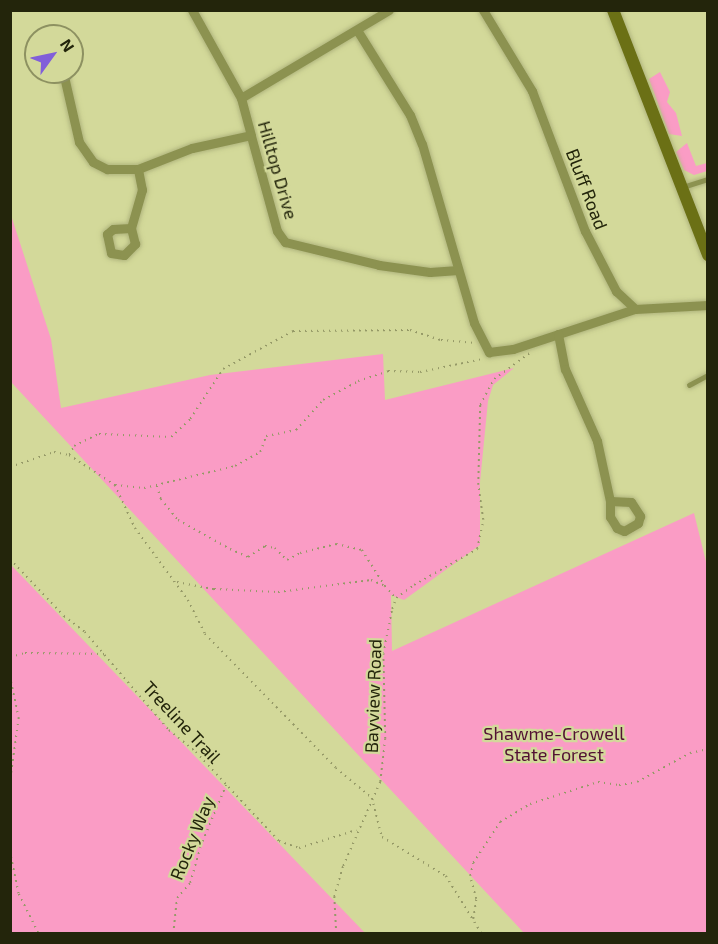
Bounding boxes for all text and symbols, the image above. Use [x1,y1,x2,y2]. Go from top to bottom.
north arrow [24,24,84,84]
text: N [57,35,79,55]
street label: Hilltop Drive [254,118,302,222]
street label: Bluff Road [562,145,612,233]
street label: Bayview Road [360,638,386,754]
street label: Treeline Trail [138,676,226,768]
park label: Shawme-Crowell State Forest [483,723,625,766]
street label: Rocky Way [165,793,219,883]

